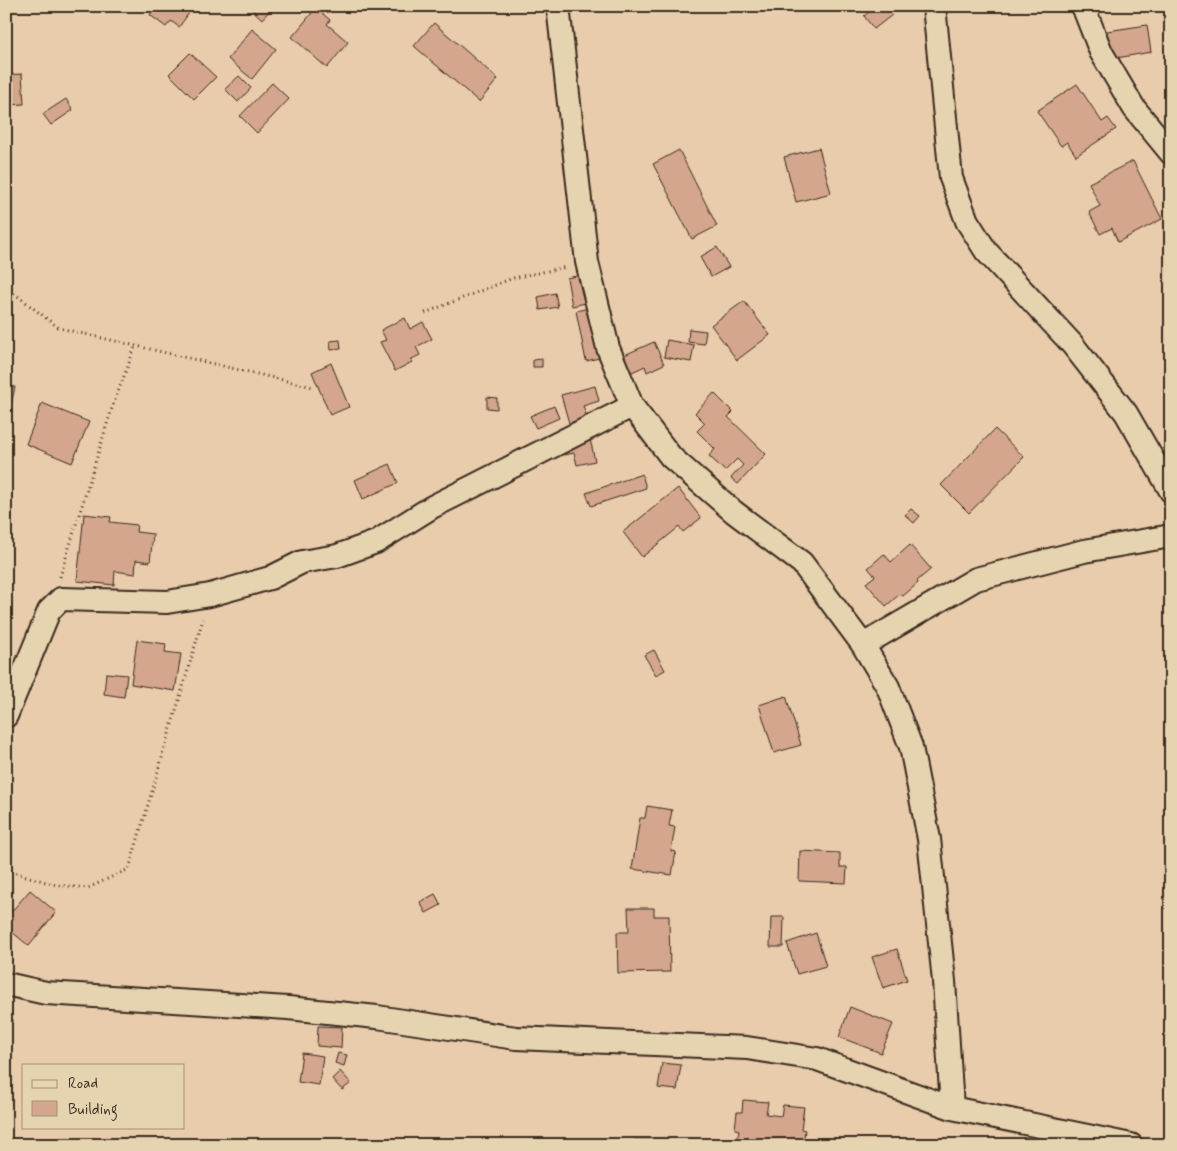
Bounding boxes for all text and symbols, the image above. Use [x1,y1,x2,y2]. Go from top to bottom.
legend [22,1064,185,1128]
text: Road [68,1074,98,1094]
text: Building [68,1100,118,1121]

